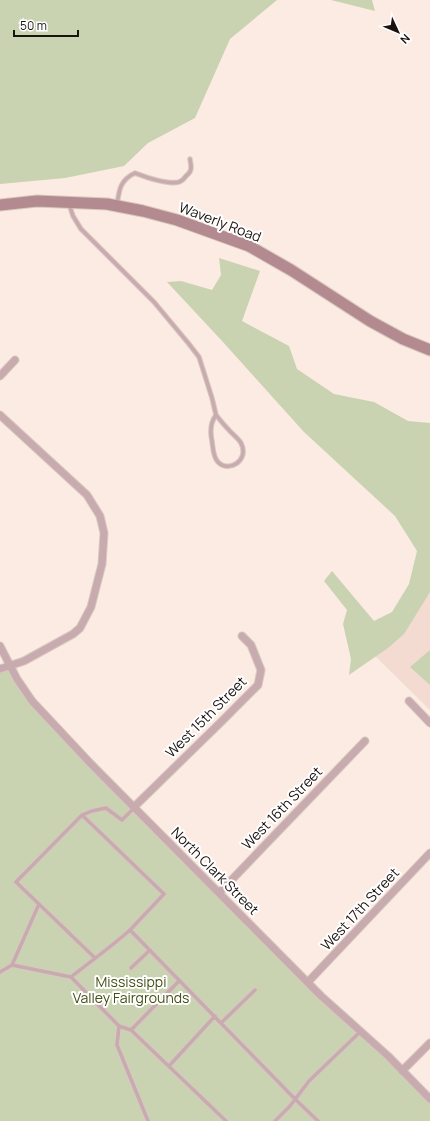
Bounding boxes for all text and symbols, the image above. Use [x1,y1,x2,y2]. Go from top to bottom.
scale bar [14,12,78,38]
north arrow [378,12,418,52]
text: 50 m [20,17,47,34]
text: N [397,31,414,47]
street label: Waverly Road [176,197,264,246]
street label: West 15th Street [161,672,251,761]
street label: West 16th Street [237,762,326,853]
street label: North Clark Street [167,823,264,919]
street label: West 17th Street [316,863,403,954]
park label: Mississippi Valley Fairgrounds [73,972,189,1007]

